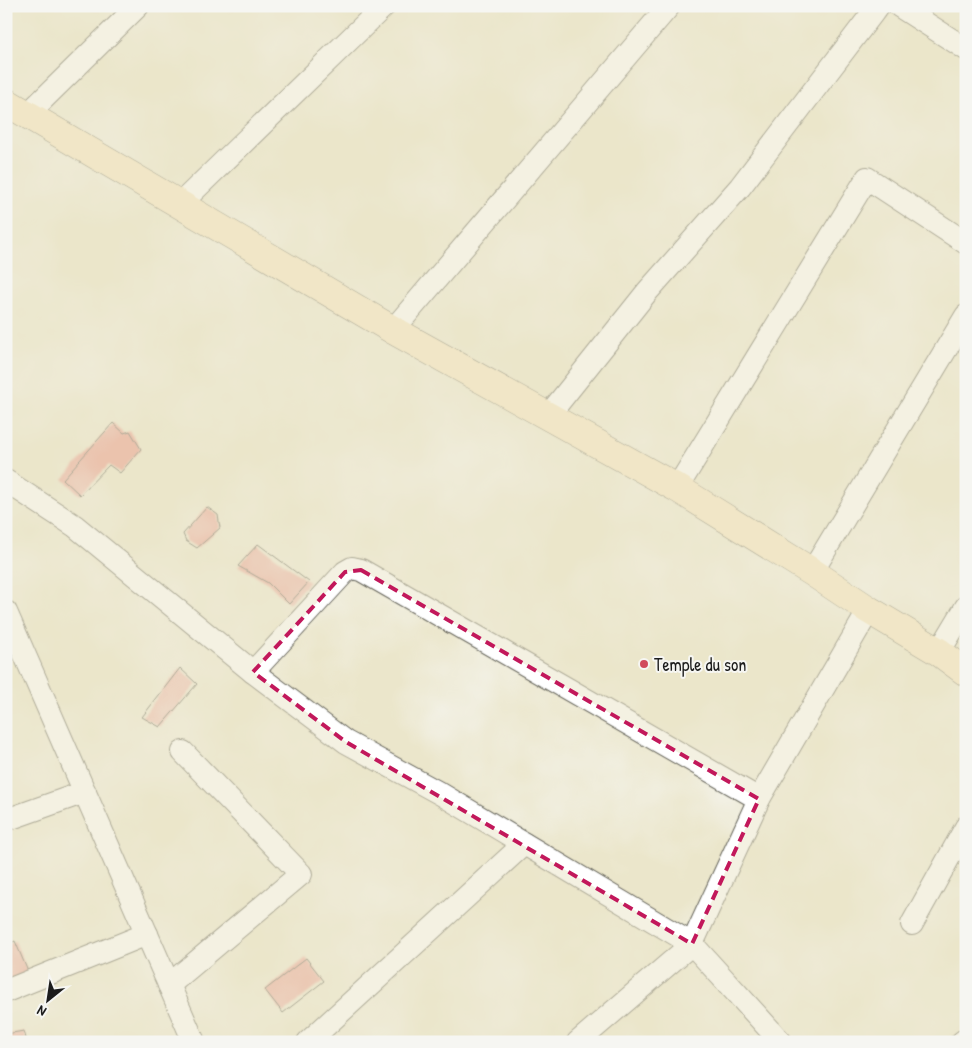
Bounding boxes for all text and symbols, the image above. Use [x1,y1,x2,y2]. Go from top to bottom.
place label: Temple du son [654,652,746,677]
marker: Temple du son [638,658,650,670]
north arrow [22,976,72,1026]
text: N [33,1001,49,1022]

